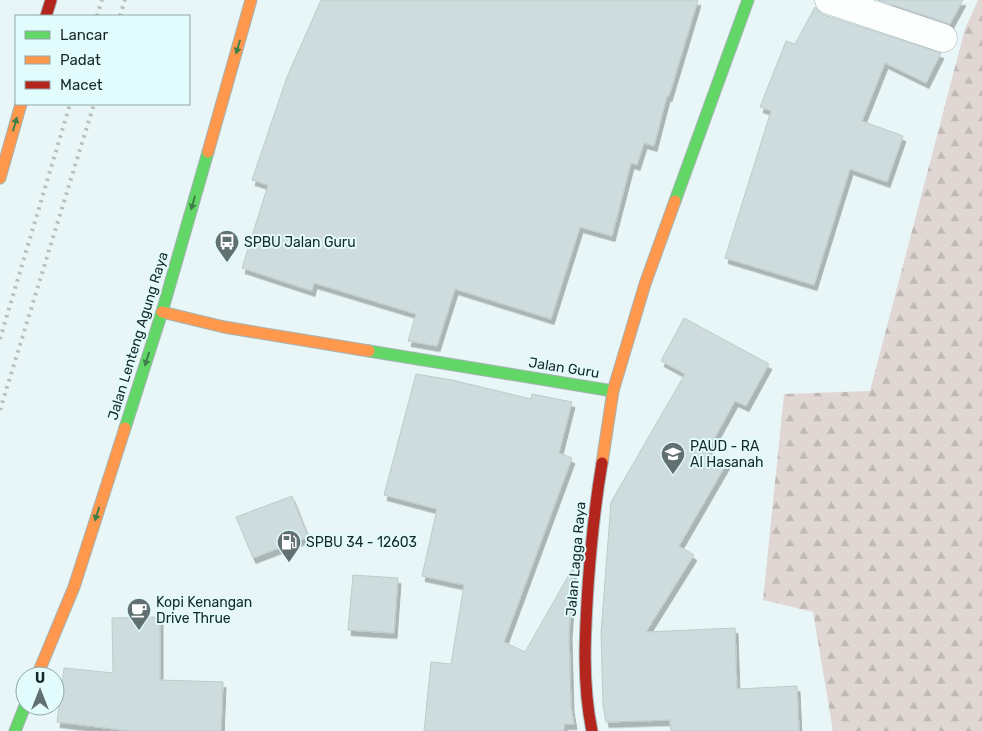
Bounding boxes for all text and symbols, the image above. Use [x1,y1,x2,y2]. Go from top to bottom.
legend [15,15,190,105]
text: Lancar [60,26,108,44]
one-way arrow [233,40,241,55]
text: Padat [60,51,101,69]
text: Macet [60,76,103,94]
one-way arrow [12,117,20,132]
one-way arrow [189,196,197,211]
bus stop icon: SPBU Jalan Guru [214,229,240,263]
place label: SPBU Jalan Guru [244,234,356,251]
street label: Jalan Lenteng Agung Raya [104,250,172,422]
one-way arrow [143,352,151,367]
street label: Jalan Guru [527,354,601,382]
place label: PAUD - RA Al Hasanah [690,438,764,471]
school or university icon: PAUD - RA Al Hasanah [660,441,686,475]
street label: Jalan Lagga Raya [563,501,589,617]
one-way arrow [93,506,100,521]
fuel station icon: SPBU 34 - 12603 [276,529,302,563]
place label: SPBU 34 - 12603 [306,534,417,551]
place label: Kopi Kenangan Drive Thrue [156,594,252,627]
cafe icon: Kopi Kenangan Drive Thrue [126,597,152,631]
north arrow [15,666,65,716]
text: U [35,670,45,687]

